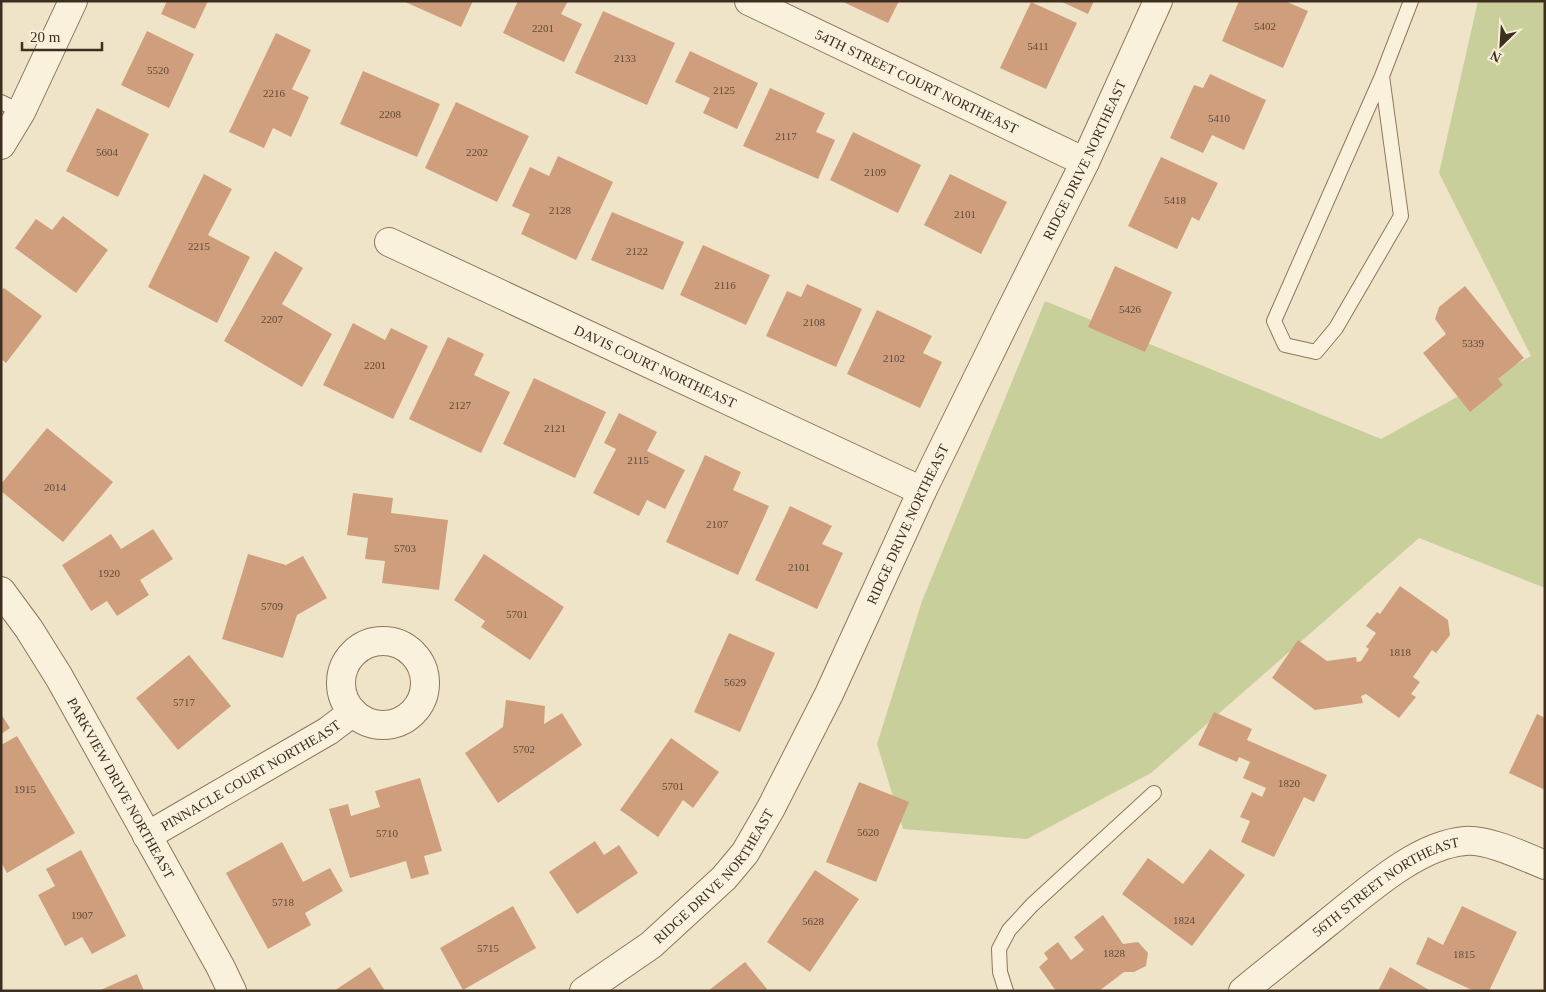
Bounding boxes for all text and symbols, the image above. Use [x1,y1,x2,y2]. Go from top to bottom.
scale bar [22,20,102,52]
house number: 5402 [1254,20,1276,32]
north arrow [1476,20,1526,70]
house number: 2201 [532,22,554,34]
street label: 54TH STREET COURT NORTHEAST [813,26,1021,137]
text: 20 m [30,29,61,45]
house number: 5411 [1027,40,1049,52]
text: N [1488,47,1503,65]
house number: 2133 [614,52,637,64]
house number: 5520 [147,64,170,76]
street label: RIDGE DRIVE NORTHEAST [1040,77,1129,242]
house number: 2125 [713,84,736,96]
house number: 2216 [263,87,286,99]
house number: 2208 [379,108,402,120]
house number: 5410 [1208,112,1231,124]
house number: 2117 [775,130,797,142]
house number: 5604 [96,146,119,158]
house number: 2202 [466,146,488,158]
house number: 2109 [864,166,887,178]
house number: 5418 [1164,194,1187,206]
house number: 2128 [549,204,572,216]
house number: 2101 [954,208,976,220]
house number: 2215 [188,240,211,252]
house number: 2122 [626,245,648,257]
house number: 2116 [714,279,736,291]
house number: 5426 [1119,303,1142,315]
house number: 2207 [261,313,284,325]
house number: 2108 [803,316,826,328]
street label: DAVIS COURT NORTHEAST [572,322,739,411]
house number: 5339 [1462,337,1485,349]
house number: 2102 [883,352,905,364]
house number: 2201 [364,359,386,371]
house number: 2127 [449,399,472,411]
house number: 2121 [544,422,566,434]
street label: RIDGE DRIVE NORTHEAST [864,441,952,607]
house number: 2115 [627,454,649,466]
house number: 2014 [44,481,67,493]
house number: 2107 [706,518,729,530]
house number: 5703 [394,542,417,554]
house number: 2101 [788,561,810,573]
house number: 1920 [98,567,121,579]
house number: 5709 [261,600,284,612]
house number: 5701 [506,608,528,620]
house number: 1818 [1389,646,1412,658]
house number: 5629 [724,676,747,688]
street label: PARKVIEW DRIVE NORTHEAST [65,695,177,882]
house number: 5717 [173,696,196,708]
street label: PINNACLE COURT NORTHEAST [158,717,344,834]
house number: 5702 [513,743,535,755]
house number: 1820 [1278,777,1301,789]
house number: 5701 [662,780,684,792]
house number: 1915 [14,783,37,795]
street label: RIDGE DRIVE NORTHEAST [650,806,777,946]
house number: 5620 [857,826,880,838]
house number: 5710 [376,827,399,839]
street label: 56TH STREET NORTHEAST [1309,834,1461,939]
house number: 5718 [272,896,295,908]
house number: 1907 [71,909,94,921]
house number: 1824 [1173,914,1196,926]
house number: 5628 [802,915,825,927]
house number: 5715 [477,942,500,954]
house number: 1828 [1103,947,1126,959]
house number: 1815 [1453,948,1476,960]

